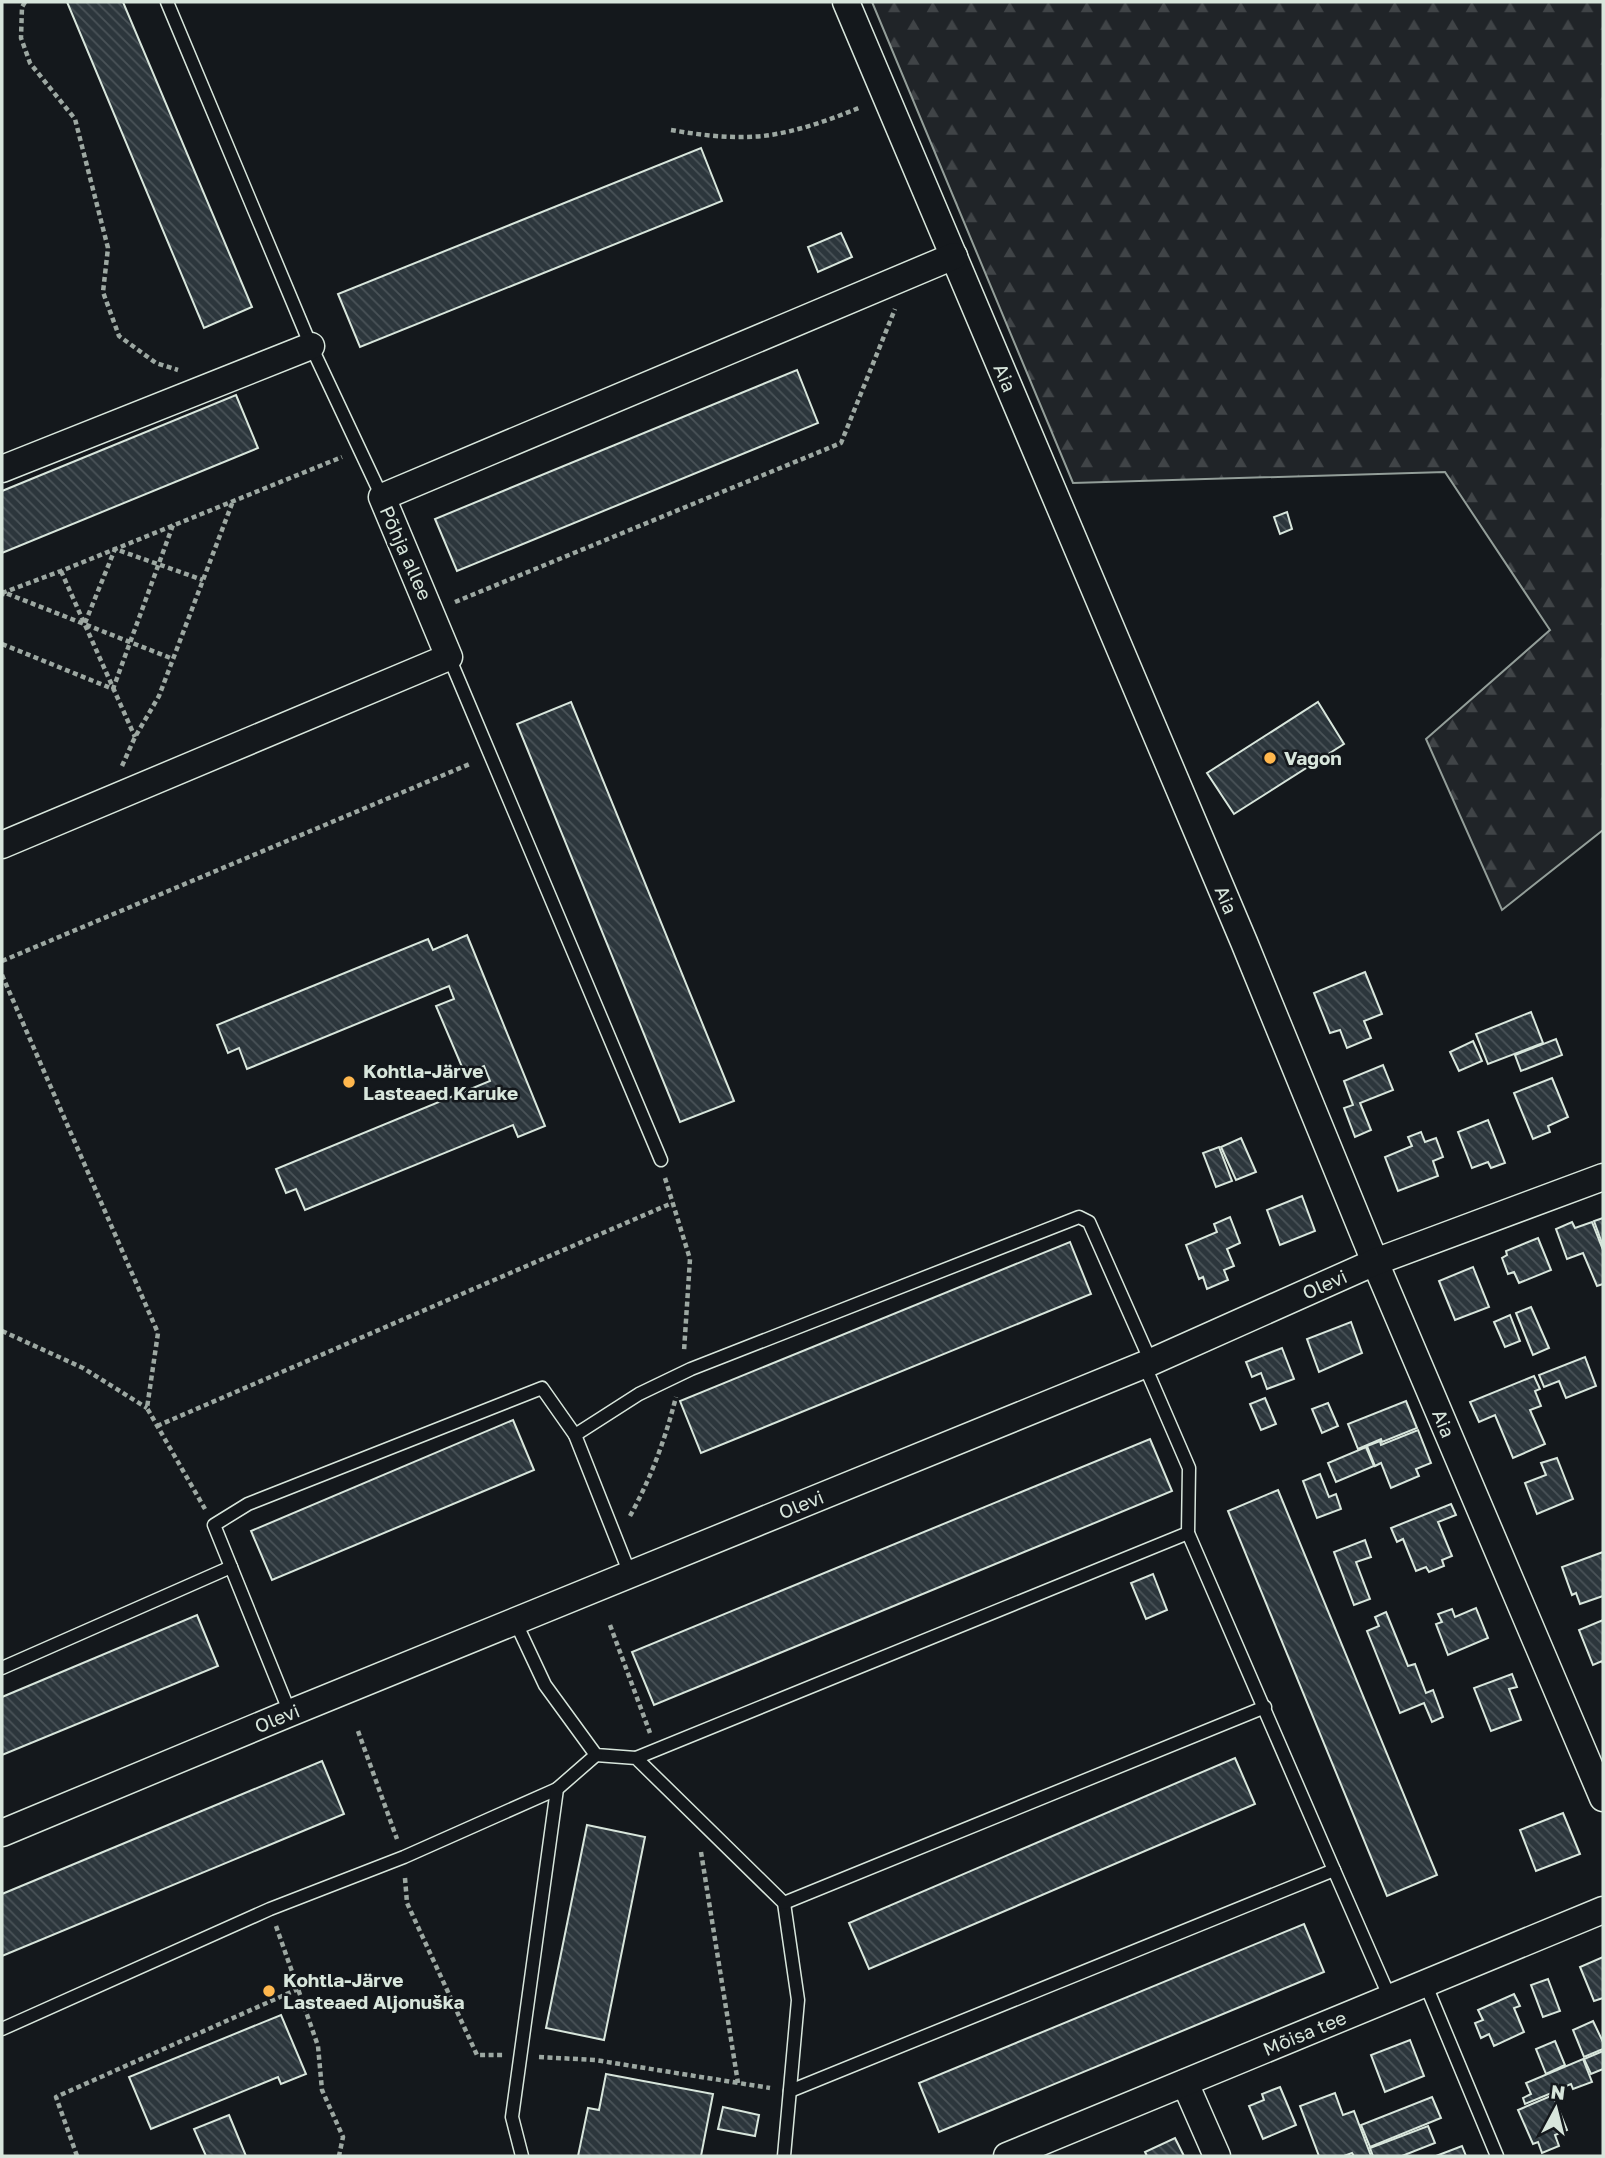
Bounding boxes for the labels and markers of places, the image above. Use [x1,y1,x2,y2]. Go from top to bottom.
place label: Vagon [1284,746,1342,769]
marker: Vagon [1262,750,1278,766]
place label: Kohtla-Järve Lasteaed Karuke [363,1059,518,1104]
marker: Kohtla-Järve Lasteaed Karuke [341,1074,357,1090]
place label: Kohtla-Järve Lasteaed Aljonuška [283,1968,465,2013]
marker: Kohtla-Järve Lasteaed Aljonuška [261,1983,277,1999]

